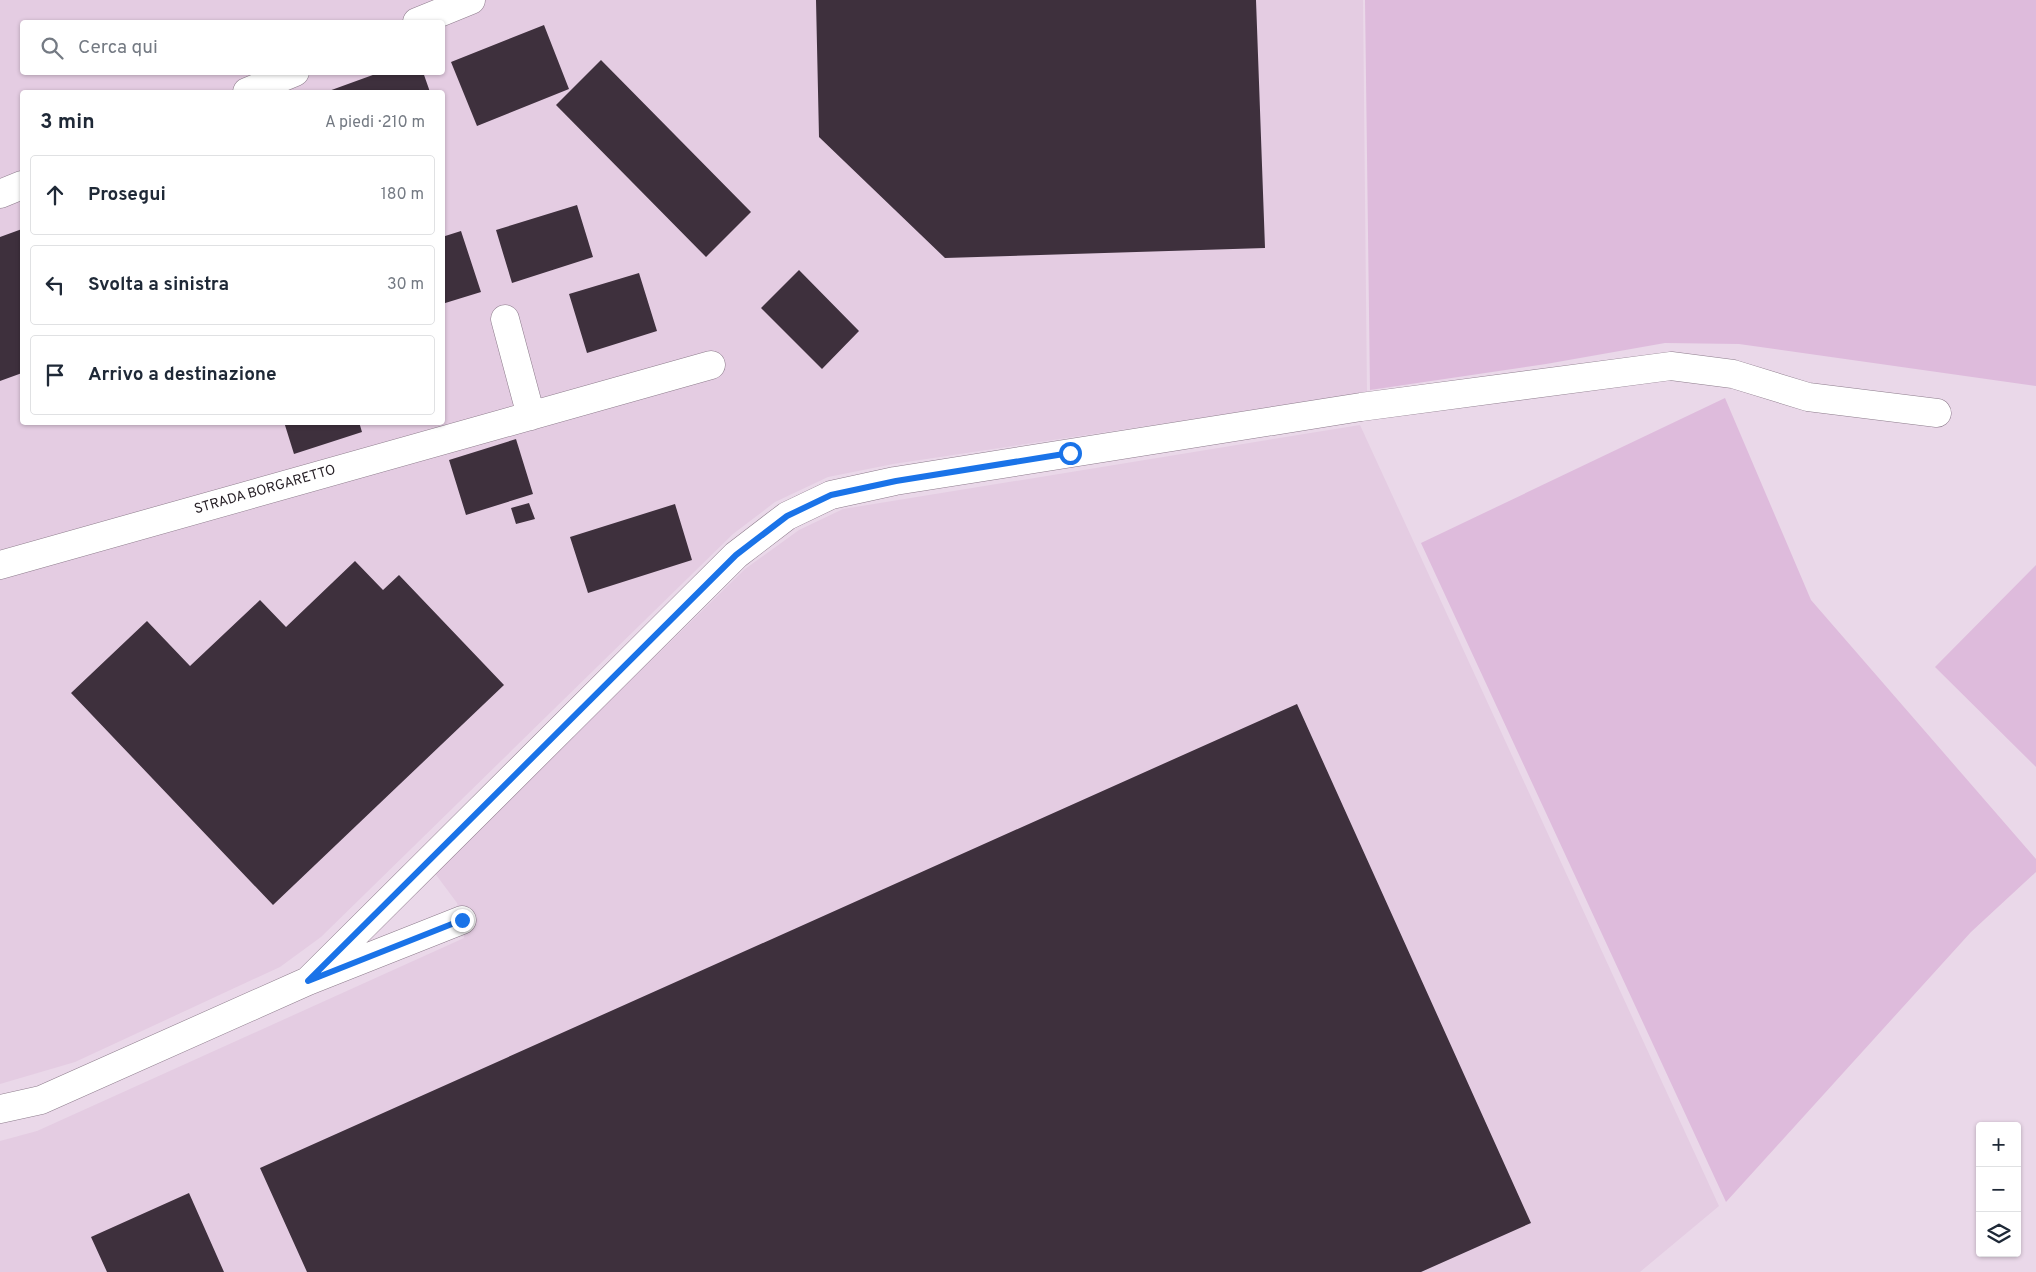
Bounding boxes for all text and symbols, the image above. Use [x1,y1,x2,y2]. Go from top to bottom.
search box [20,20,445,75]
icon: search [38,34,66,62]
text: Cerca qui [78,36,158,60]
text: 3 min [40,109,95,136]
text: A piedi · 210 m [325,113,425,133]
icon: ahead [41,181,69,209]
text: Prosegui [88,183,166,207]
text: 180 m [381,185,424,205]
icon: left [41,271,69,299]
text: Svolta a sinistra [88,273,229,297]
text: 30 m [387,275,424,295]
icon: arrive [41,361,69,389]
text: Arrivo a destinazione [88,363,277,387]
route start [1059,442,1082,465]
street label: STRADA BORGARETTO [192,462,338,518]
route end [451,909,474,932]
map controls [1976,1122,2021,1257]
button: + [1976,1122,2021,1167]
button: − [1976,1167,2021,1212]
button: layers [1976,1212,2021,1257]

